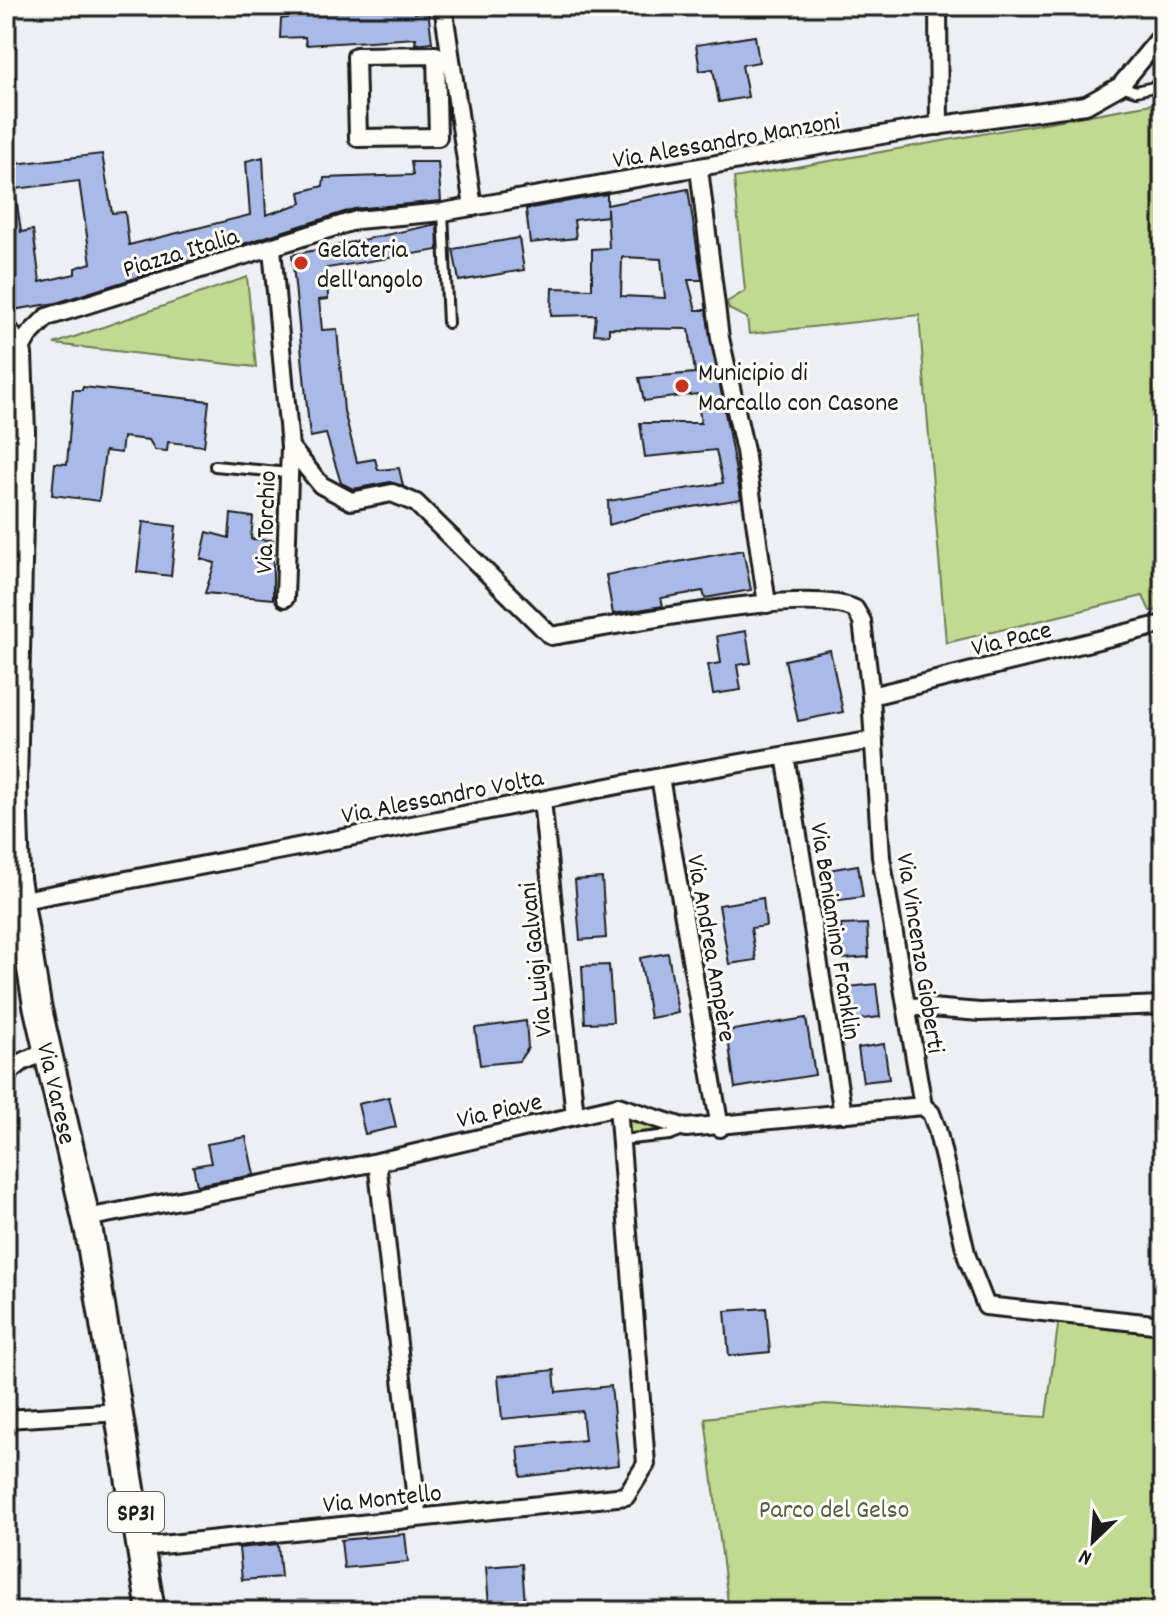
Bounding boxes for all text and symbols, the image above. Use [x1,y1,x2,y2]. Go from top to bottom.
street label: Via Alessandro Manzoni [610,104,843,181]
street label: Piazza Italia [118,219,244,290]
place label: Gelateria dell'angolo [317,233,423,300]
marker: Gelateria dell'angolo [292,254,310,272]
place label: Municipio di Marcallo con Casone [698,356,899,423]
marker: Municipio di Marcallo con Casone [673,377,691,395]
street label: Via Torchio [247,470,288,574]
street label: Via Pace [968,613,1056,668]
street label: Via Alessandro Volta [339,761,547,836]
street label: Via Beniamino Franklin [798,820,869,1043]
street label: Via Vincenzo Gioberti [884,851,953,1057]
street label: Via Andrea Ampère [675,852,744,1045]
street label: Via Luigi Galvani [511,880,564,1039]
street label: Via Varese [25,1039,84,1148]
street label: Via Piave [454,1085,546,1140]
street label: Via Montello [321,1476,444,1525]
road number: SP31 [108,1492,164,1532]
park label: Parco del Gelso [759,1493,909,1530]
north arrow [1053,1501,1133,1581]
text: N [1074,1540,1098,1572]

